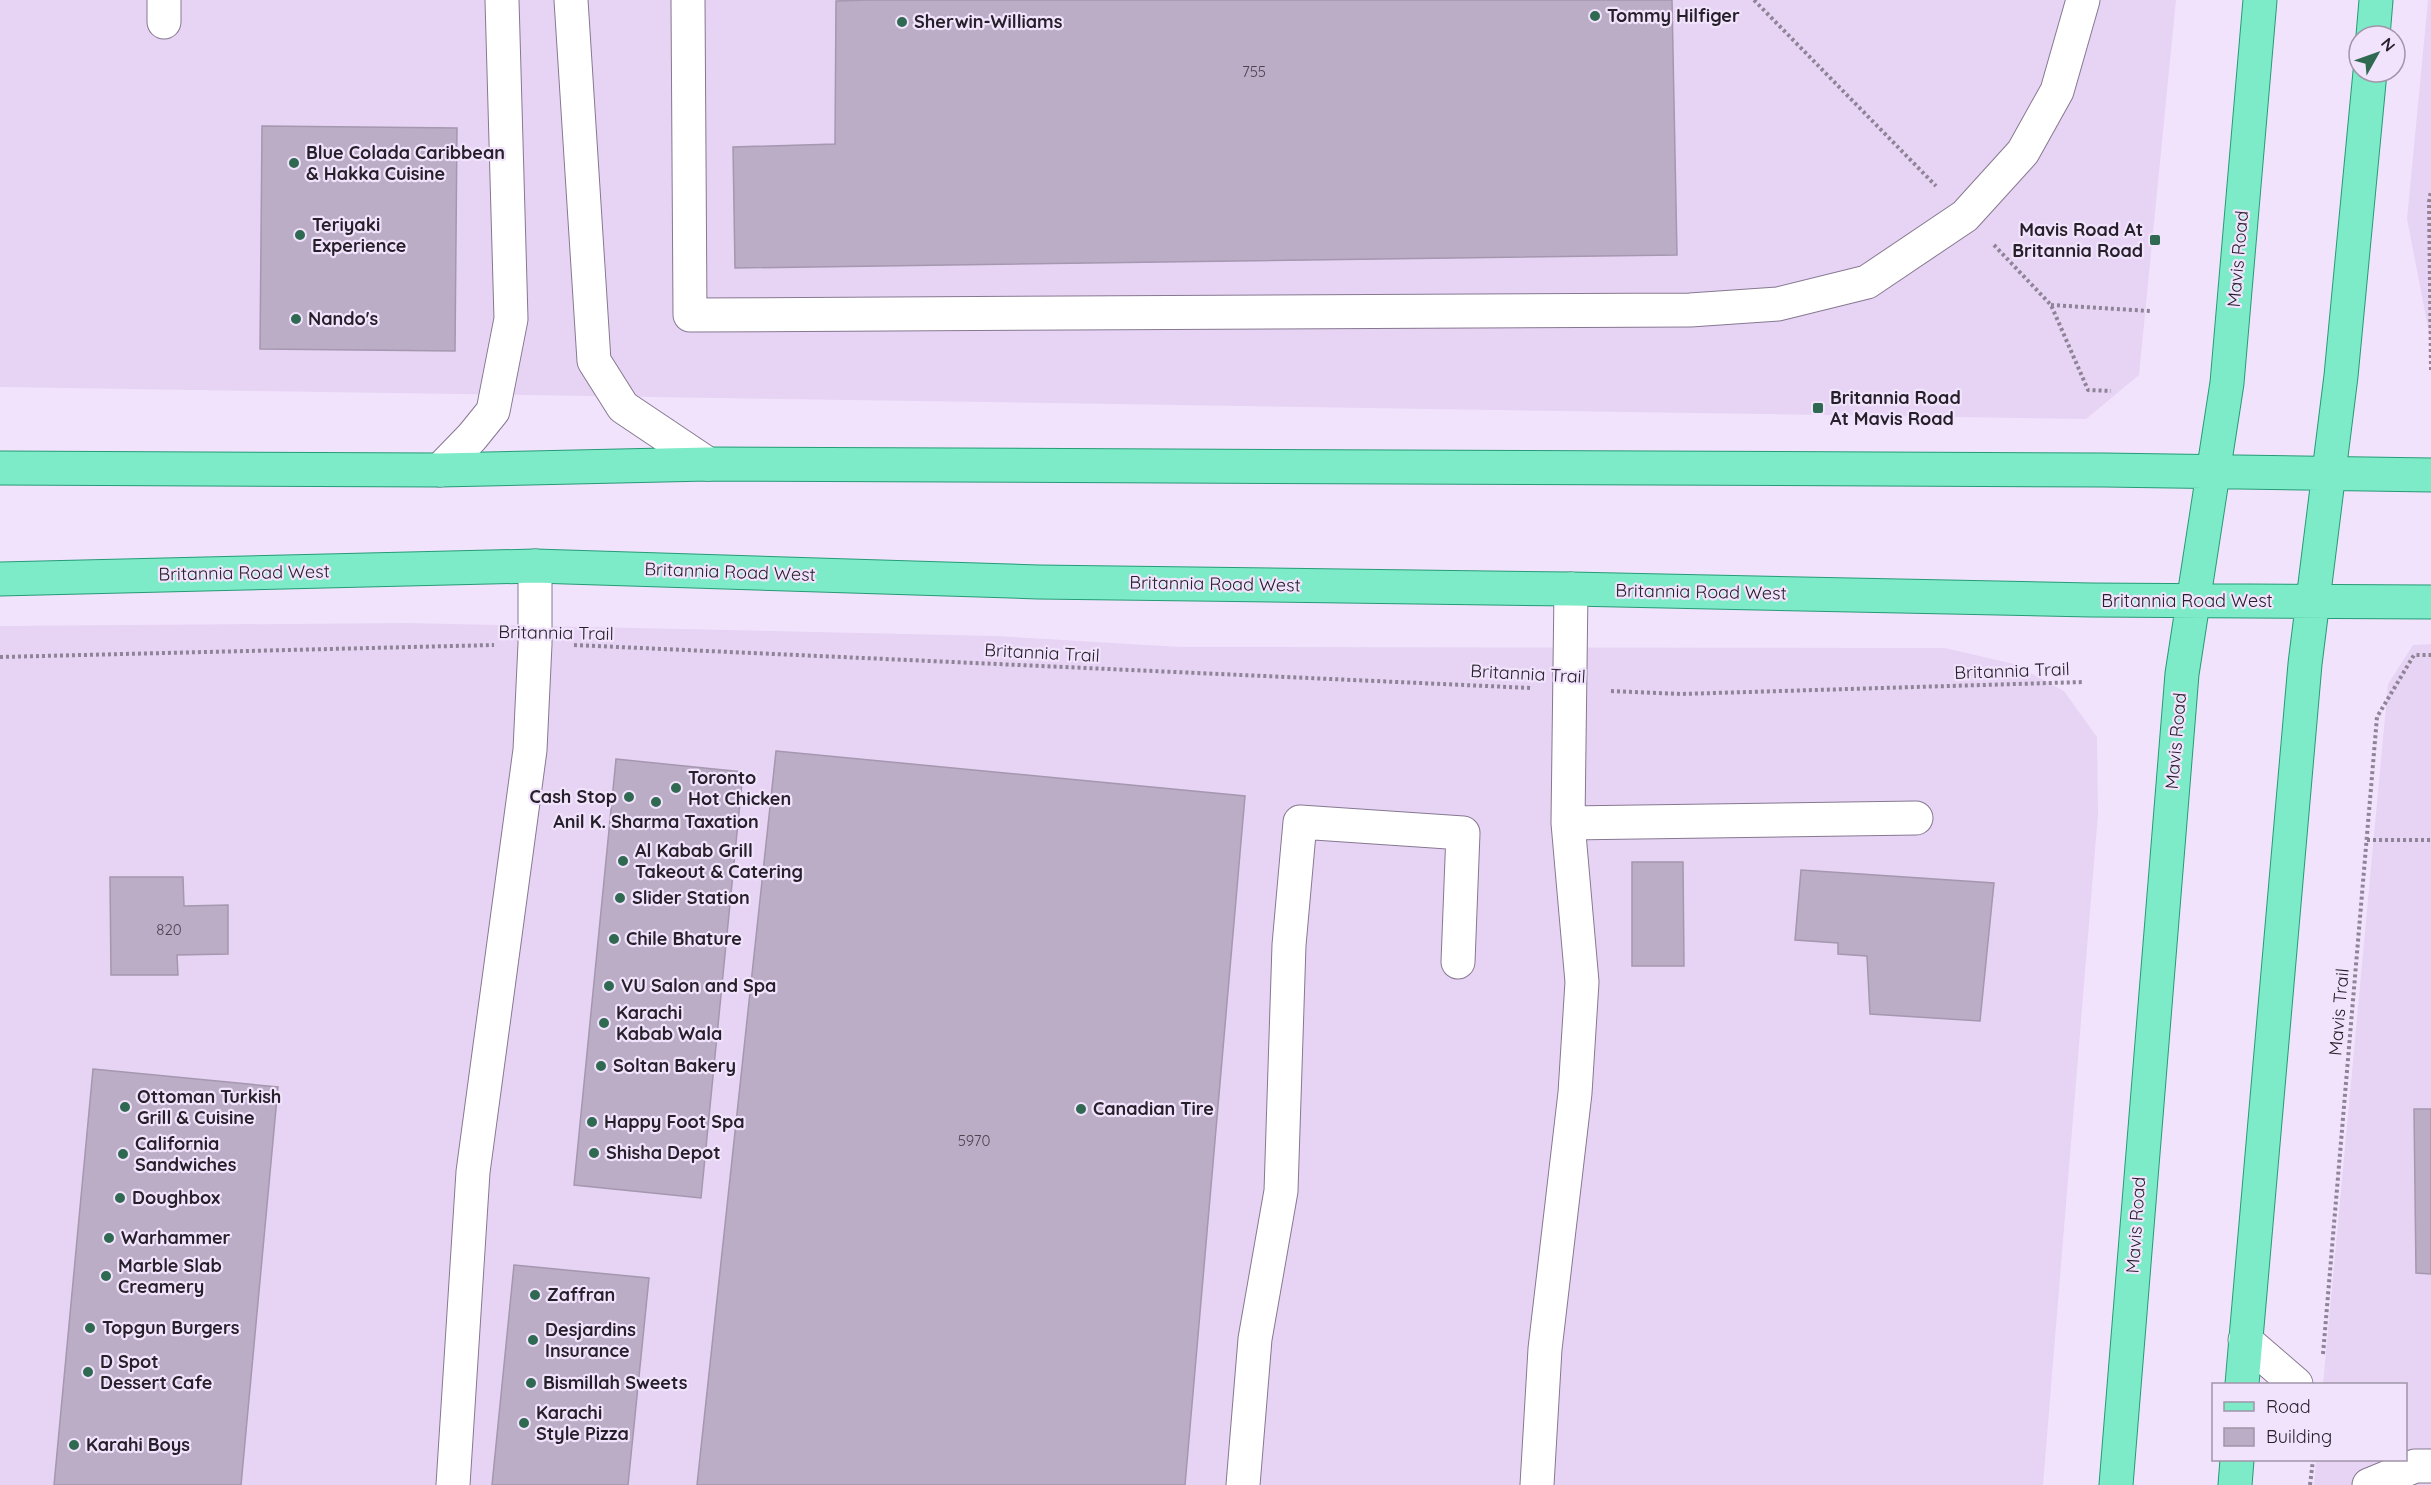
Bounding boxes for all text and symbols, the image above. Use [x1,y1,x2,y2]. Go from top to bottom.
place label: Tommy Hilfiger [1607,4,1740,27]
marker: Tommy Hilfiger [1588,9,1602,23]
place label: Sherwin-Williams [914,10,1063,33]
marker: Sherwin-Williams [895,15,909,29]
north arrow [2347,24,2407,84]
text: N [2377,33,2400,55]
house number: 755 [1242,62,1266,81]
place label: Blue Colada Caribbean & Hakka Cuisine [306,141,505,185]
marker: Blue Colada Caribbean & Hakka Cuisine [287,156,301,170]
street label: Mavis Road [2222,210,2253,308]
place label: Teriyaki Experience [312,213,406,257]
place label: Mavis Road At Britannia Road [2012,218,2143,262]
marker: Teriyaki Experience [293,228,307,242]
marker: Mavis Road At Britannia Road [2148,233,2162,247]
place label: Nando's [308,307,379,330]
marker: Nando's [289,312,303,326]
place label: Britannia Road At Mavis Road [1830,386,1961,430]
marker: Britannia Road At Mavis Road [1811,401,1825,415]
street label: Britannia Road West [644,557,816,586]
street label: Britannia Road West [158,560,330,585]
street label: Britannia Road West [1129,571,1301,596]
street label: Britannia Road West [1615,579,1787,604]
street label: Britannia Road West [2101,589,2273,612]
street label: Britannia Trail [498,620,614,645]
street label: Britannia Trail [984,638,1100,667]
street label: Britannia Trail [1954,657,2070,684]
street label: Britannia Trail [1470,659,1586,688]
street label: Mavis Road [2160,692,2191,790]
place label: Toronto Hot Chicken [688,766,791,810]
marker: Toronto Hot Chicken [669,781,683,795]
place label: Cash Stop [530,785,617,808]
marker: Cash Stop [622,790,636,804]
marker: Anil K. Sharma Taxation [649,795,663,809]
place label: Anil K. Sharma Taxation [553,810,759,833]
place label: Al Kabab Grill Takeout & Catering [635,839,803,883]
marker: Al Kabab Grill Takeout & Catering [616,854,630,868]
place label: Slider Station [632,886,750,909]
marker: Slider Station [613,891,627,905]
house number: 820 [156,920,182,939]
place label: Chile Bhature [626,927,742,950]
marker: Chile Bhature [607,932,621,946]
street label: Mavis Trail [2323,967,2354,1057]
place label: VU Salon and Spa [621,974,776,997]
marker: VU Salon and Spa [602,979,616,993]
place label: Karachi Kabab Wala [616,1001,722,1045]
marker: Karachi Kabab Wala [597,1016,611,1030]
place label: Soltan Bakery [613,1054,736,1077]
marker: Soltan Bakery [594,1059,608,1073]
place label: Ottoman Turkish Grill & Cuisine [137,1085,281,1129]
place label: Canadian Tire [1093,1097,1214,1120]
marker: Ottoman Turkish Grill & Cuisine [118,1100,132,1114]
marker: Canadian Tire [1074,1102,1088,1116]
place label: Happy Foot Spa [604,1110,745,1133]
marker: Happy Foot Spa [585,1115,599,1129]
house number: 5970 [958,1131,990,1150]
place label: California Sandwiches [135,1132,237,1176]
place label: Shisha Depot [606,1141,721,1164]
marker: Shisha Depot [587,1146,601,1160]
marker: California Sandwiches [116,1147,130,1161]
street label: Mavis Road [2121,1176,2150,1274]
place label: Doughbox [132,1186,220,1209]
marker: Doughbox [113,1191,127,1205]
place label: Warhammer [121,1226,231,1249]
marker: Warhammer [102,1231,116,1245]
place label: Marble Slab Creamery [118,1254,222,1298]
marker: Marble Slab Creamery [99,1269,113,1283]
place label: Zaffran [547,1283,615,1306]
marker: Zaffran [528,1288,542,1302]
place label: Topgun Burgers [102,1316,240,1339]
place label: Desjardins Insurance [545,1318,636,1362]
marker: Topgun Burgers [83,1321,97,1335]
marker: Desjardins Insurance [526,1333,540,1347]
place label: D Spot Dessert Cafe [100,1350,212,1394]
marker: D Spot Dessert Cafe [81,1365,95,1379]
place label: Bismillah Sweets [543,1371,688,1394]
marker: Bismillah Sweets [524,1376,538,1390]
legend [2212,1383,2407,1461]
text: Road [2266,1395,2311,1418]
place label: Karachi Style Pizza [536,1401,629,1445]
marker: Karachi Style Pizza [517,1416,531,1430]
text: Building [2266,1425,2332,1448]
place label: Karahi Boys [86,1433,190,1456]
marker: Karahi Boys [67,1438,81,1452]

